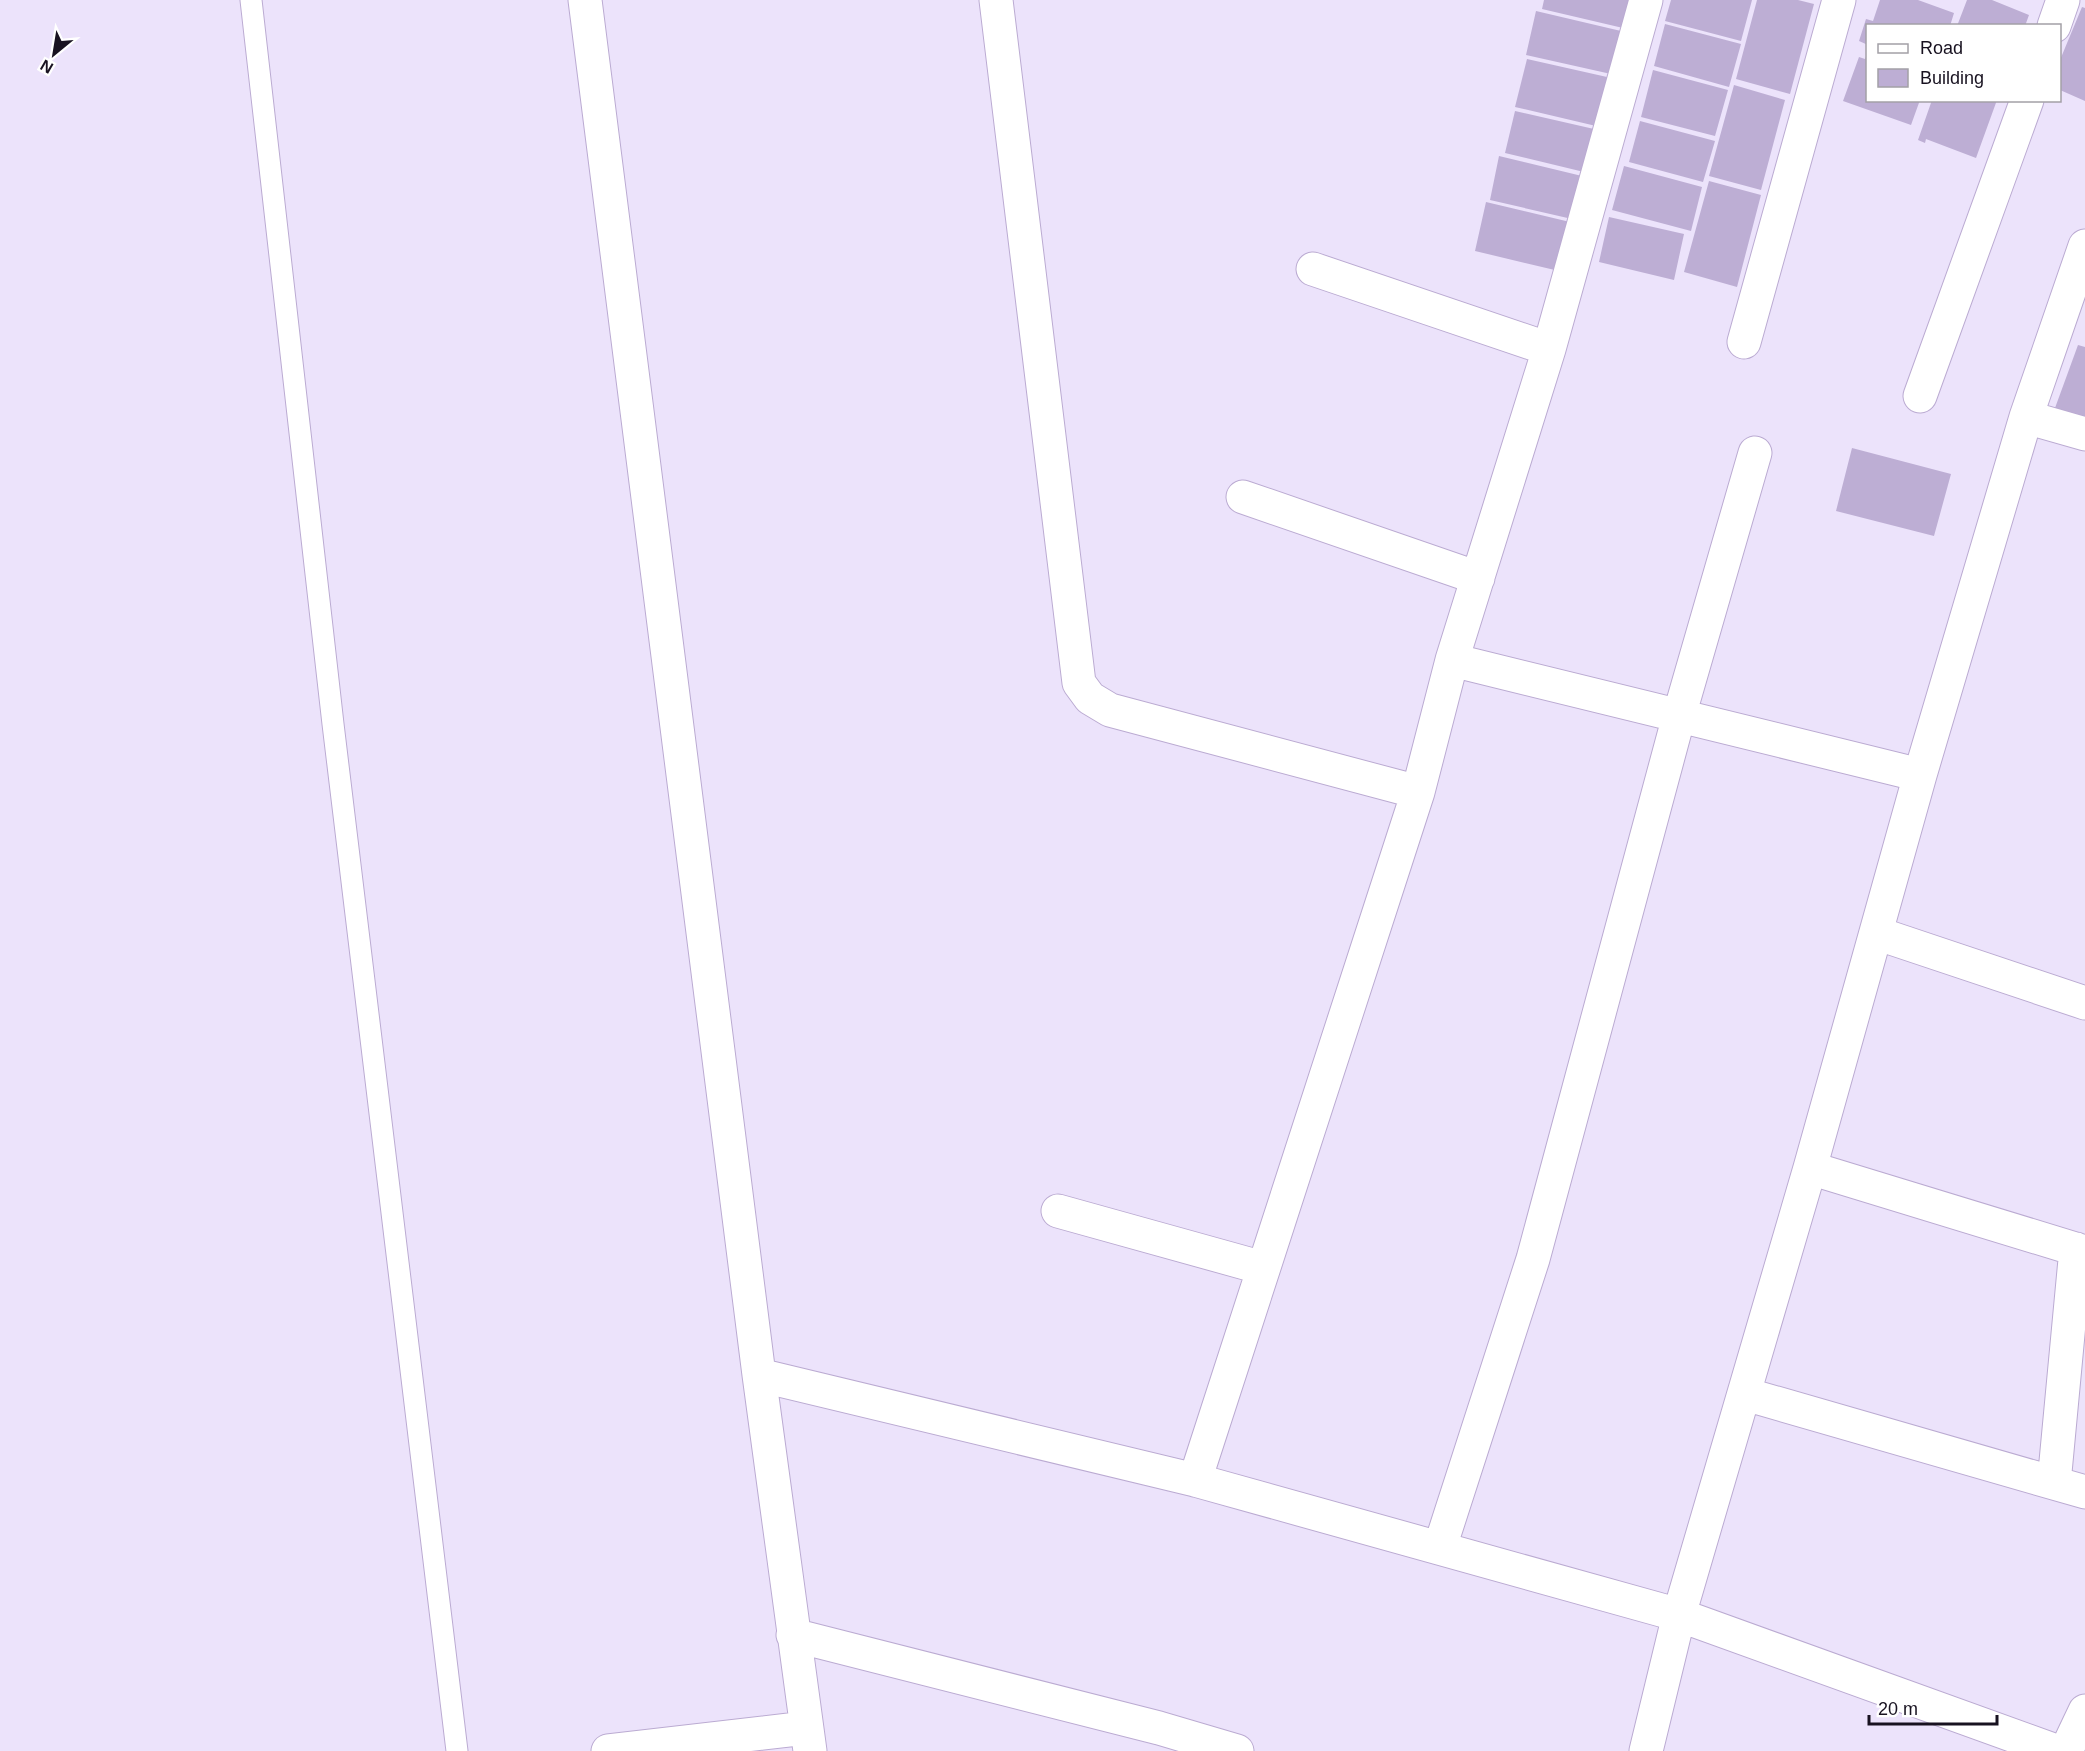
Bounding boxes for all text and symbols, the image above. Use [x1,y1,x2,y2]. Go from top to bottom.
north arrow [24,24,84,84]
legend [1866,24,2061,102]
text: Road [1920,38,1963,58]
text: N [37,56,56,77]
text: Building [1920,68,1984,88]
scale bar [1869,1688,1996,1726]
text: 20 m [1878,1699,1918,1719]

